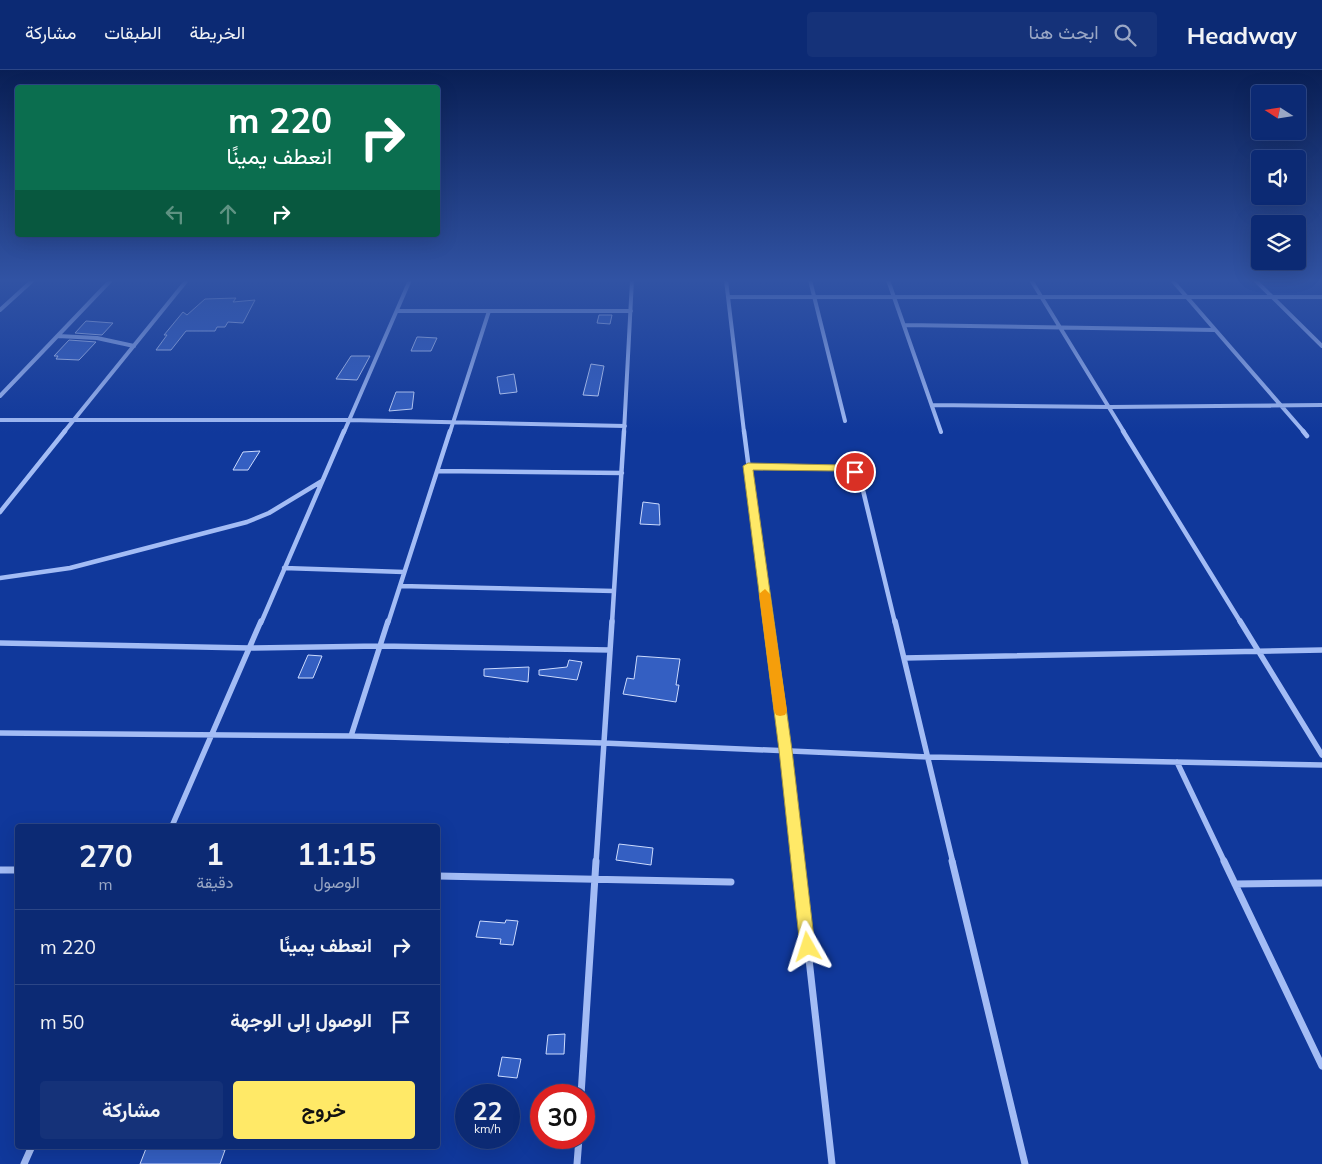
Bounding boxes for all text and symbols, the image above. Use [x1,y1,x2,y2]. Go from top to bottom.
search box [807,12,1157,57]
text: ابحث هنا [1029,20,1099,44]
text: Headway [1187,20,1297,50]
text: مشاركة [25,21,76,44]
text: الطبقات [104,21,161,44]
text: الخريطة [189,21,245,44]
icon: search [1111,21,1139,49]
north arrow [1251,85,1306,140]
map controls [1251,85,1306,270]
text: 220 m [228,98,332,142]
icon: right [350,105,415,170]
text: انعطف يمينًا [226,142,332,170]
button: sound [1251,150,1306,205]
icon: left [161,200,189,228]
icon: ahead [214,200,242,228]
icon: right [267,200,295,228]
button: layers [1251,215,1306,270]
pin [834,451,876,493]
icon: arrive [841,458,869,486]
text: 1 [206,835,224,873]
text: 11:15 [297,835,376,873]
text: 270 [79,837,133,875]
text: دقيقة [196,872,233,892]
text: الوصول [314,872,360,892]
text: m [99,874,113,894]
position arrow [781,920,833,972]
text: انعطف يمينًا [279,933,372,957]
icon: right [387,933,415,961]
text: 220 m [40,935,96,959]
text: الوصول إلى الوجهة [230,1008,372,1032]
icon: arrive [387,1008,415,1036]
text: 50 m [40,1010,84,1034]
button: مشاركة [40,1081,223,1139]
button: خروج [233,1081,415,1139]
speed limit sign: 30 [530,1084,595,1149]
text: 22 [472,1095,503,1126]
text: km/h [474,1121,501,1136]

